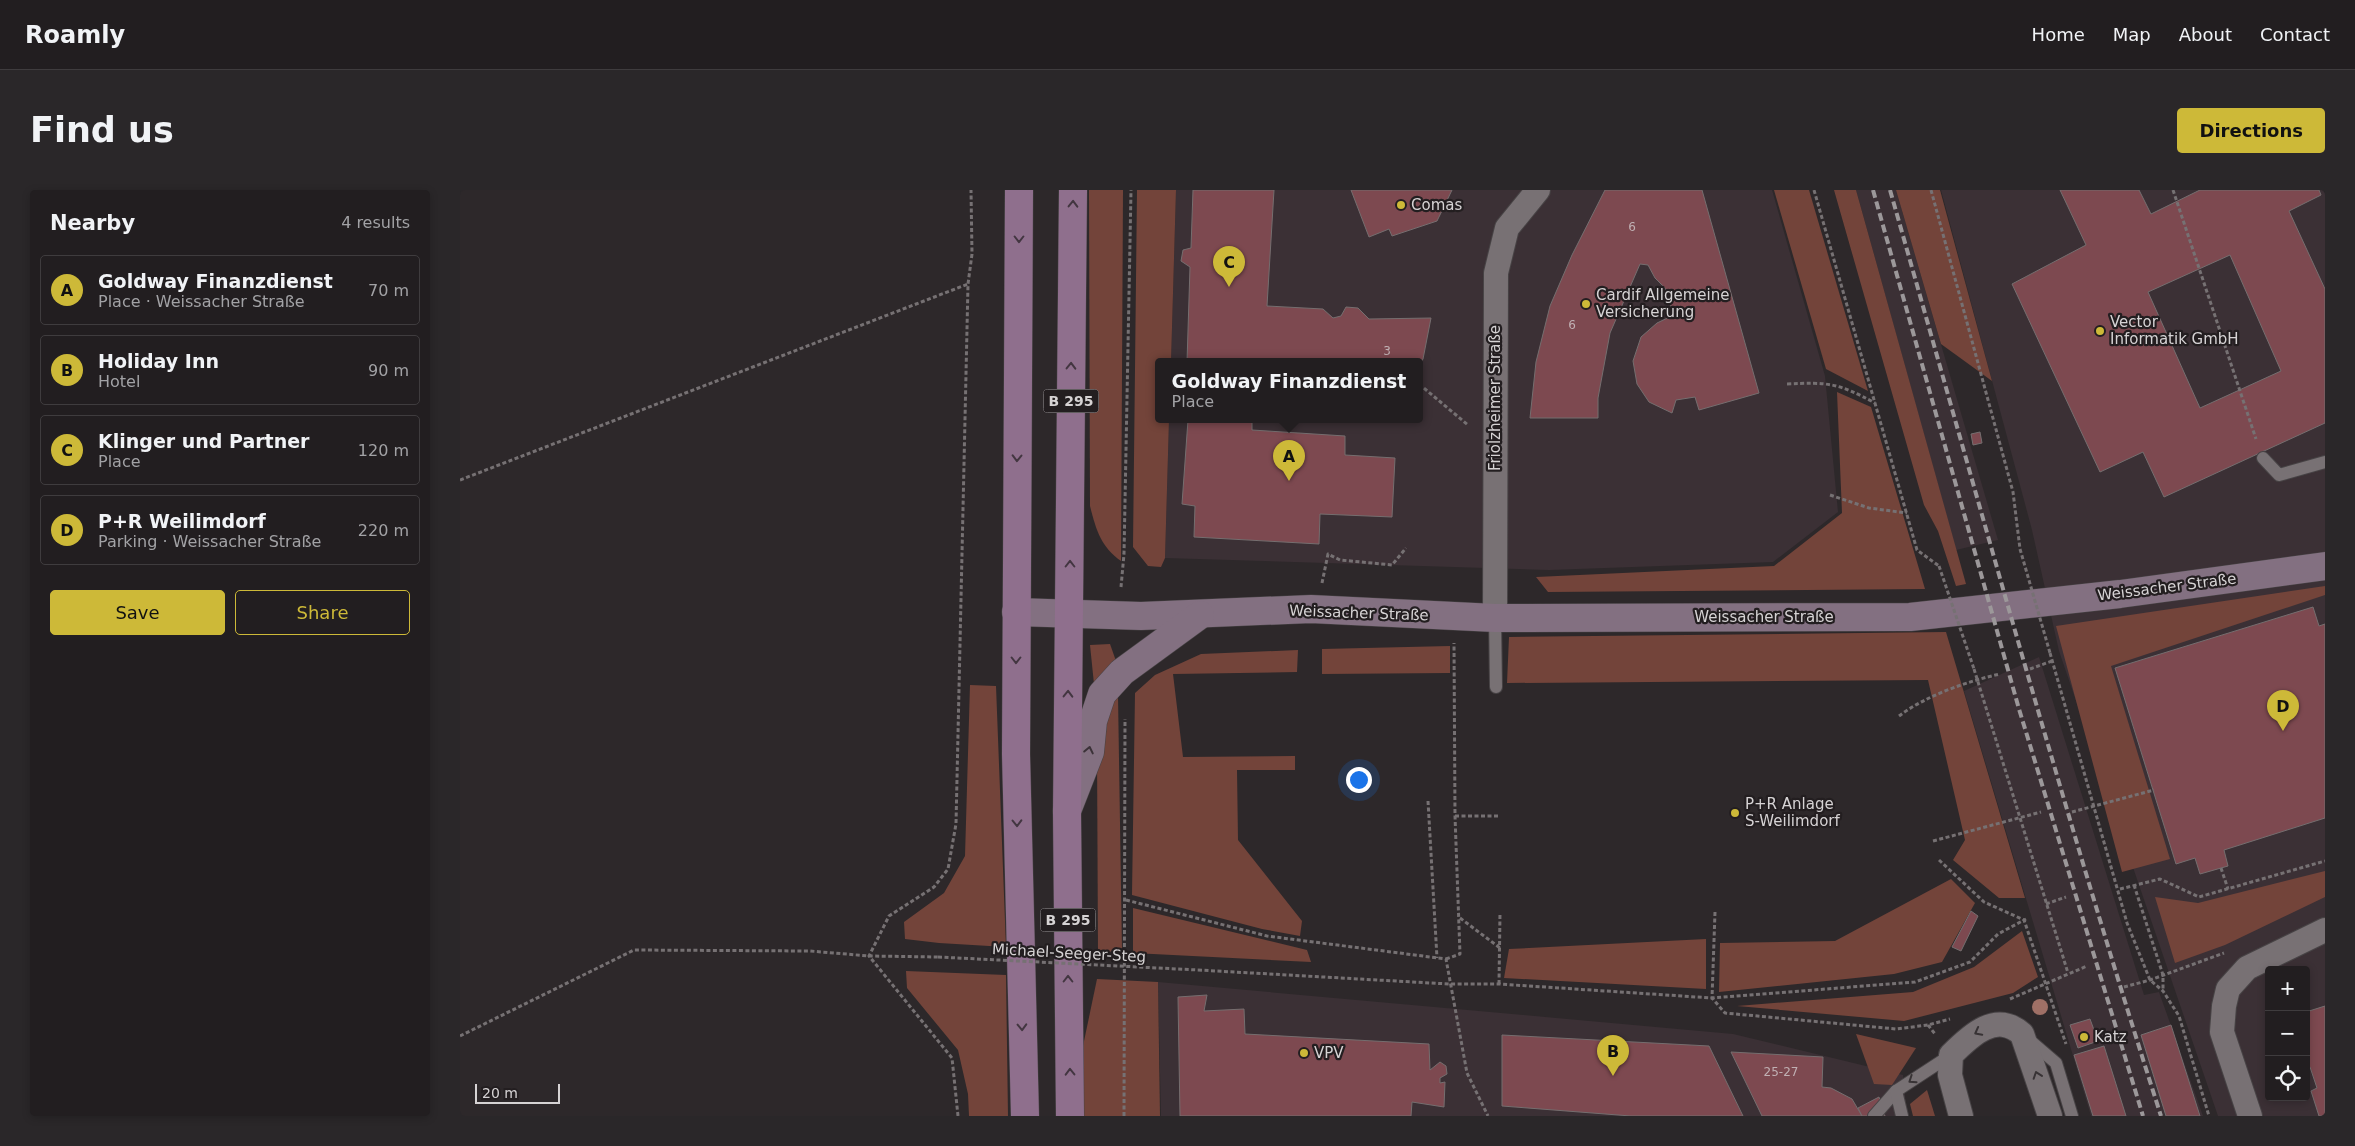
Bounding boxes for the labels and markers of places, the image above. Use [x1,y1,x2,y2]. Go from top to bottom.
place label: Comas [1411,196,1462,214]
marker: Comas [1395,199,1407,211]
pin: C [1213,246,1245,287]
place label: Cardif Allgemeine Versicherung [1596,286,1729,321]
marker: Cardif Allgemeine Versicherung [1580,298,1592,310]
place label: Vector Informatik GmbH [2110,313,2239,348]
marker: Vector Informatik GmbH [2094,325,2106,337]
pin: A [1273,440,1305,481]
pin: D [2267,690,2299,731]
place label: P+R Anlage S-Weilimdorf [1745,795,1840,830]
marker: P+R Anlage S-Weilimdorf [1729,807,1741,819]
place label: Katz [2094,1028,2127,1046]
marker: Katz [2078,1031,2090,1043]
pin: B [1597,1035,1629,1076]
place label: VPV [1314,1044,1344,1062]
marker: VPV [1298,1047,1310,1059]

